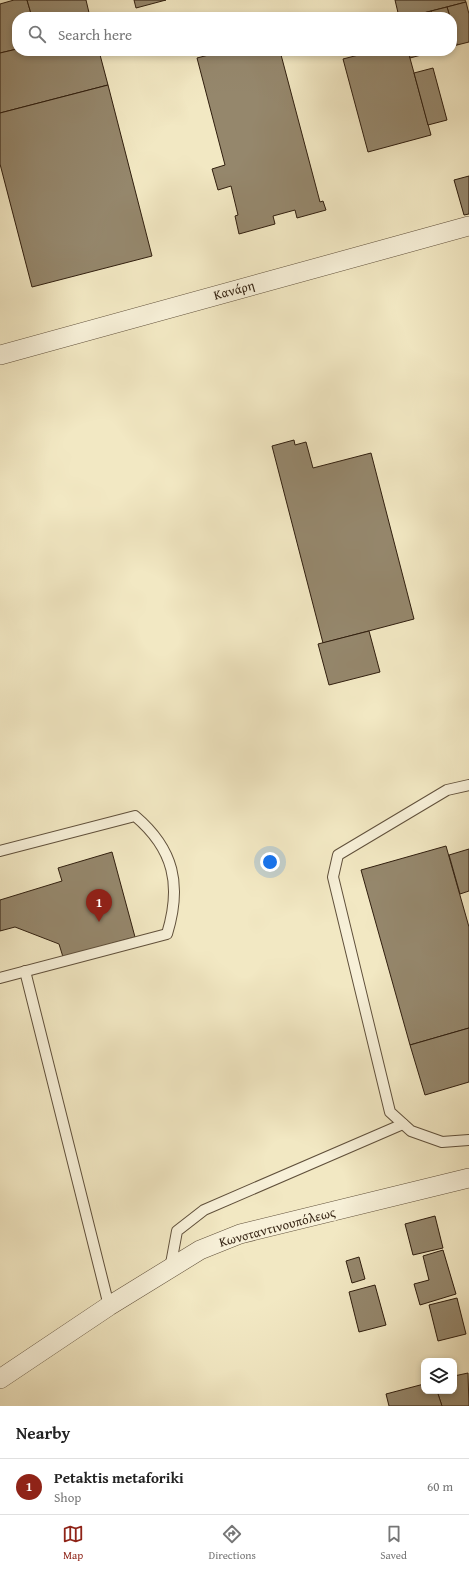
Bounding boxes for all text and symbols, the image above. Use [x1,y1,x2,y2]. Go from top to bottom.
search box [12,12,457,56]
icon: search [26,23,48,45]
text: Search here [58,24,132,45]
street label: Κανάρη [211,275,257,305]
your location [260,852,280,872]
pin: 1 [86,889,112,922]
street label: Κωνσταντινουπόλεως [217,1202,338,1252]
map controls [421,1358,457,1394]
button: layers [421,1358,457,1394]
text: Nearby [16,1420,70,1445]
text: Petaktis metaforiki [54,1467,184,1488]
text: 1 [26,1477,32,1496]
text: 60 m [427,1477,453,1496]
text: Shop [54,1488,81,1507]
tab: Map [62,1523,84,1563]
tab: Directions [209,1523,256,1563]
tab: Saved [380,1523,407,1563]

